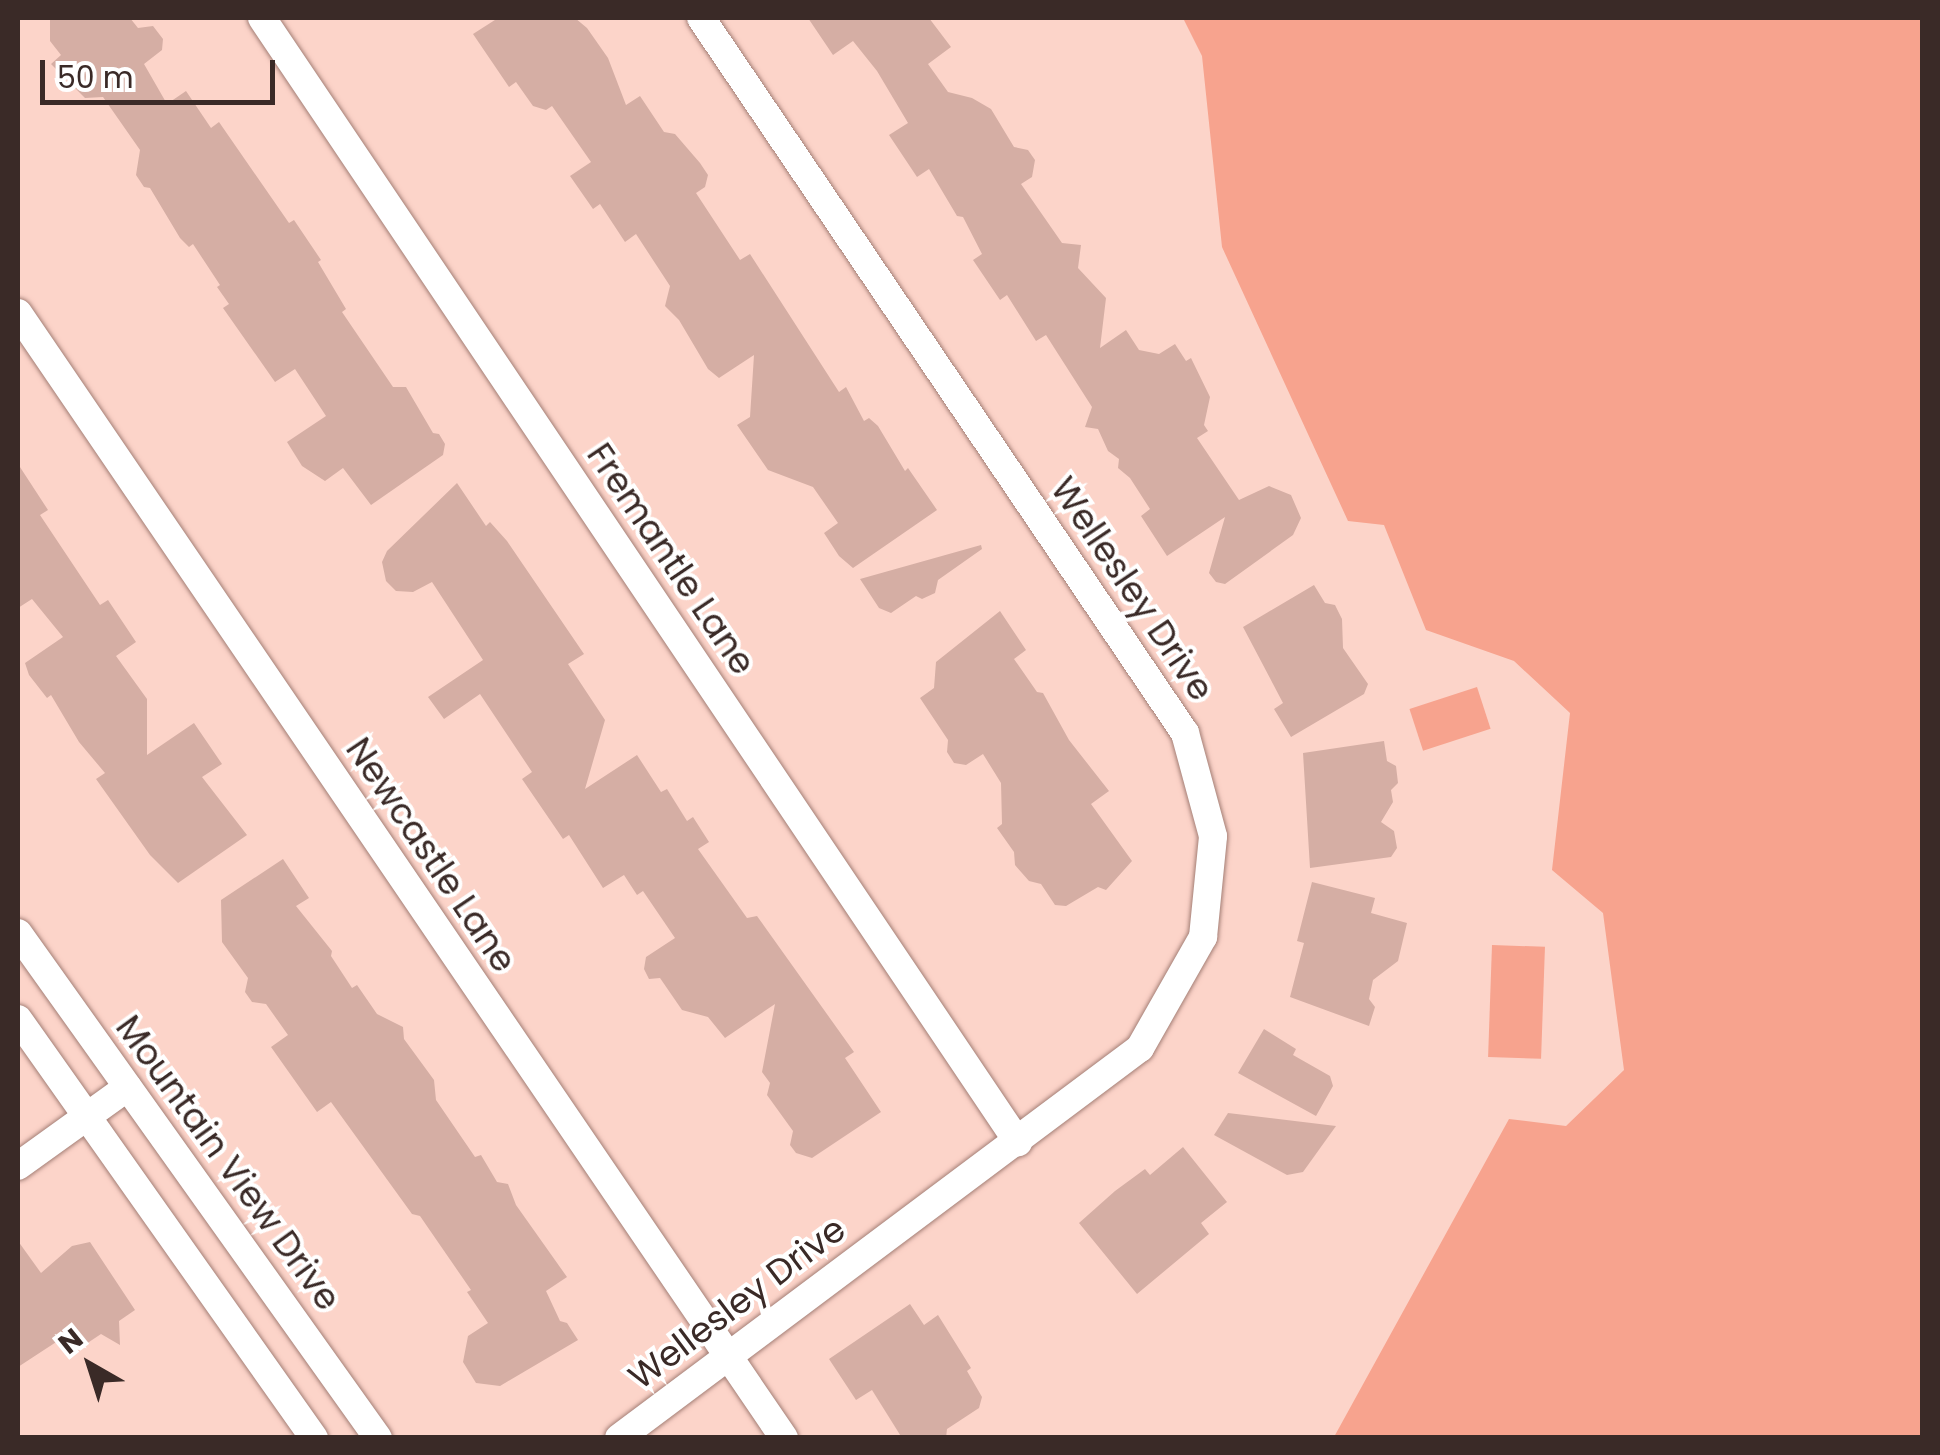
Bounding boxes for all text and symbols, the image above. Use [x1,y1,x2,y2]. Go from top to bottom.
scale bar [45,40,280,102]
text: 50 m [57,56,134,99]
street label: Fremantle Lane [578,435,764,683]
street label: Wellesley Drive [1042,469,1222,709]
street label: Newcastle Lane [337,730,525,980]
street label: Mountain View Drive [107,1008,349,1318]
street label: Wellesley Drive [620,1208,854,1398]
north arrow [40,1315,140,1415]
text: N [50,1320,91,1363]

